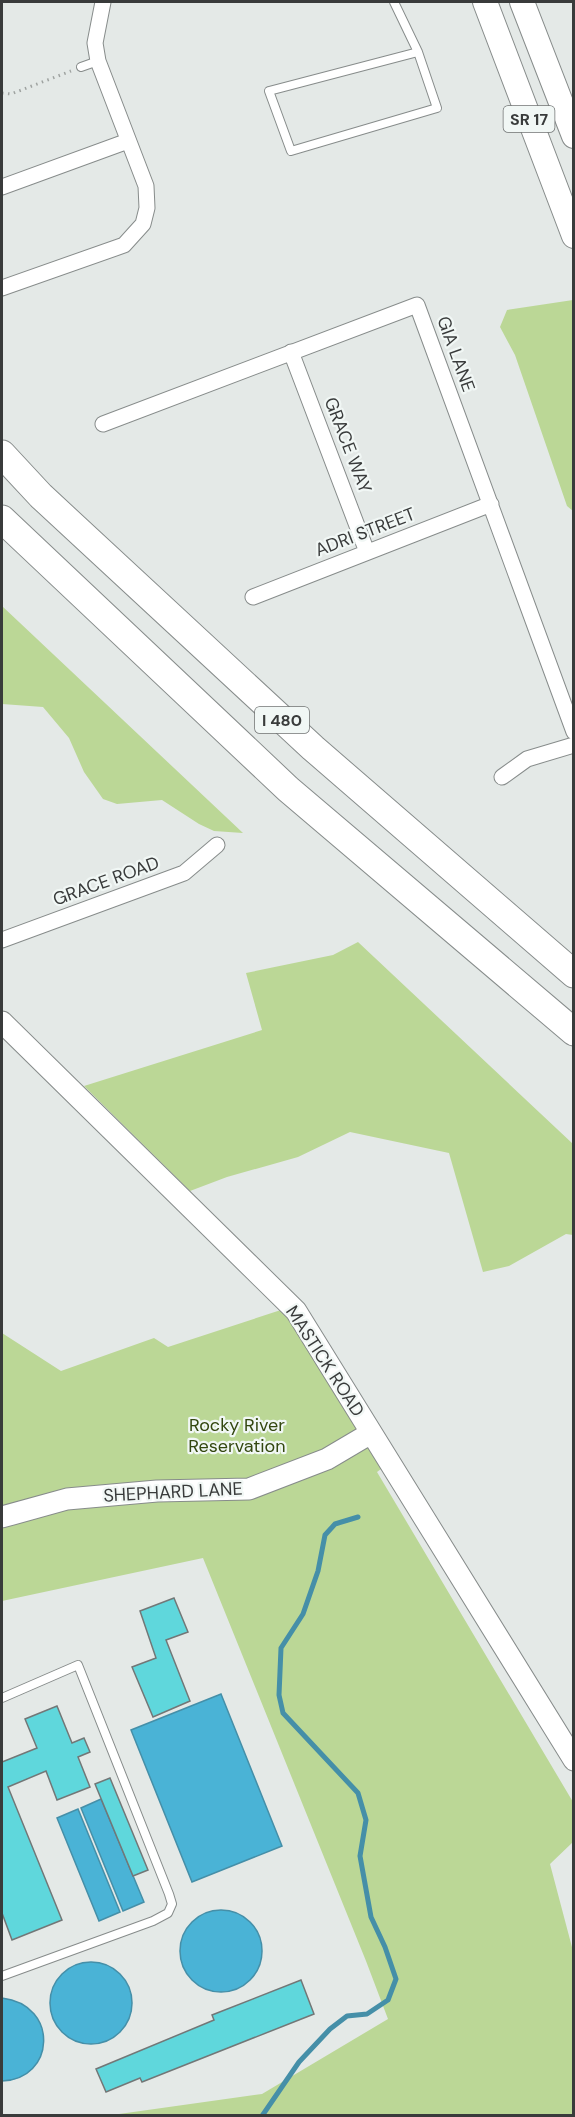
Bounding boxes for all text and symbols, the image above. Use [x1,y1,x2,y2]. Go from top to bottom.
road number: SR 17 [504,106,554,132]
street label: GIA LANE [431,313,481,395]
street label: GRACE WAY [319,394,377,497]
street label: ADRI STREET [312,502,418,562]
road number: I 480 [255,707,309,733]
street label: GRACE ROAD [50,851,162,911]
street label: MASTICK ROAD [280,1301,370,1421]
park label: Rocky River Reservation [188,1413,286,1458]
street label: SHEPHARD LANE [103,1476,243,1508]

